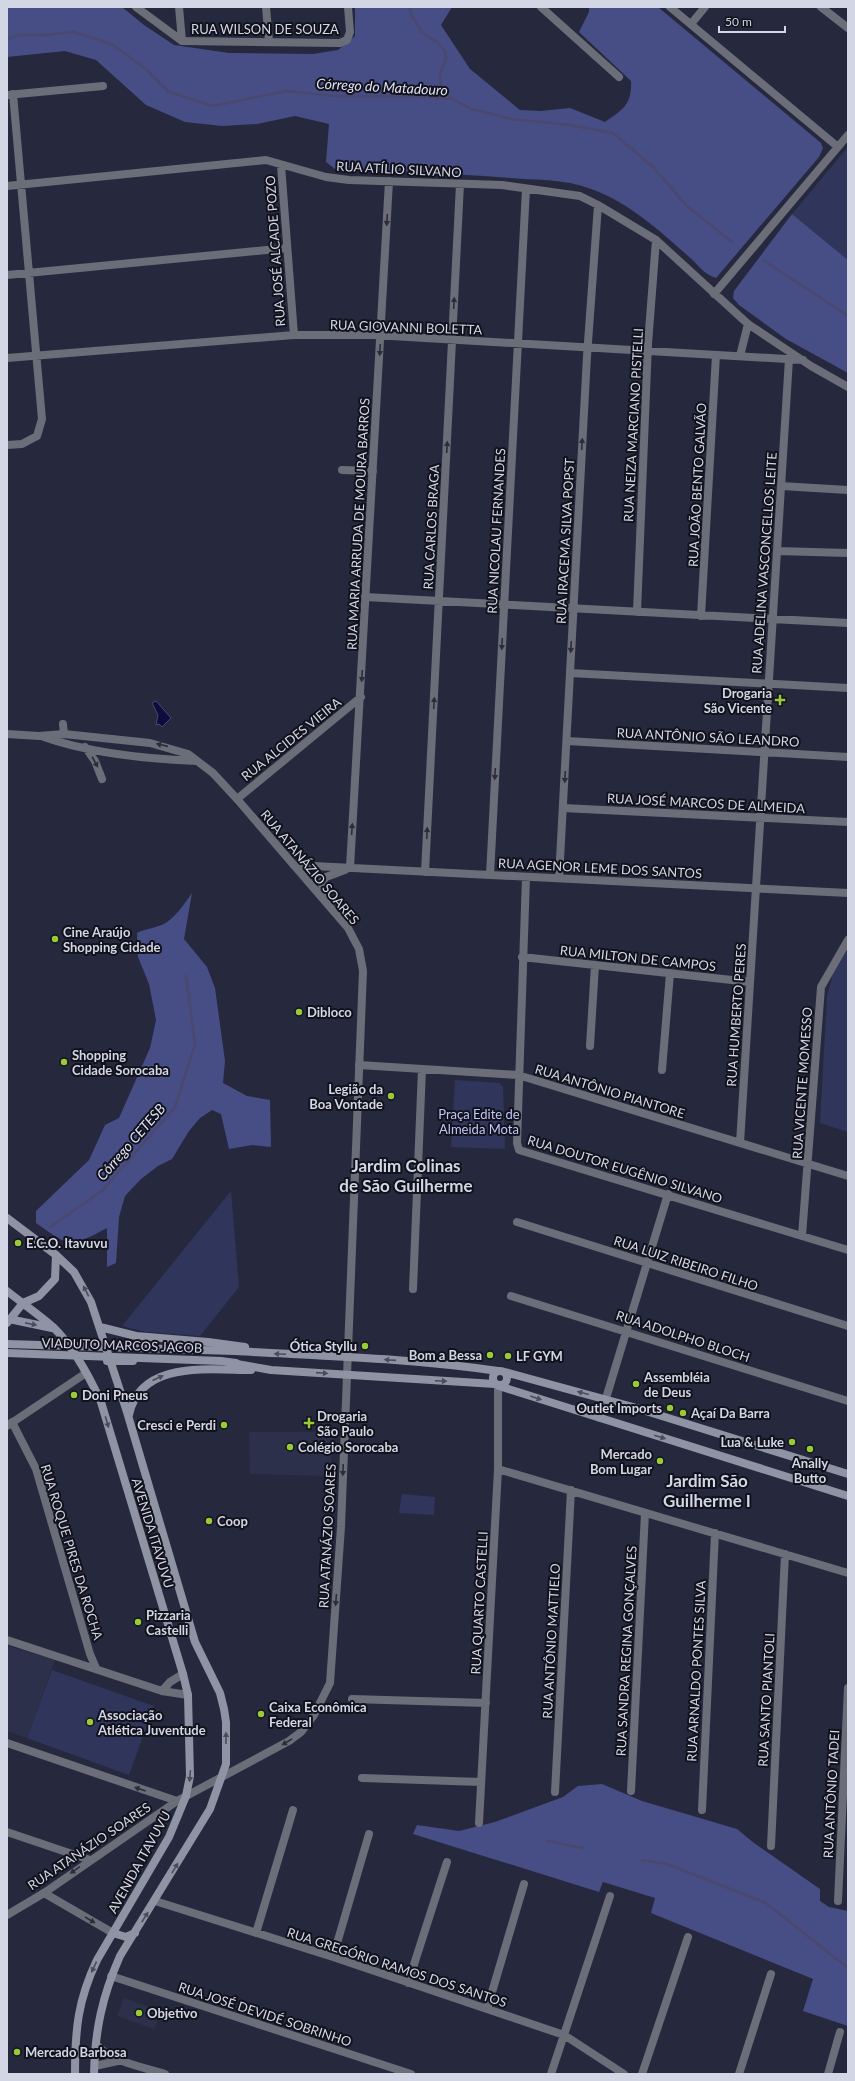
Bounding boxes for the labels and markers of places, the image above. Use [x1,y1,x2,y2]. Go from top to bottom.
place label: Drogaria São Vicente [704,685,772,716]
marker: Drogaria São Vicente [775,695,785,705]
place label: Cine Araújo Shopping Cidade [63,924,161,955]
marker: Cine Araújo Shopping Cidade [50,934,60,944]
place label: Dibloco [307,1004,352,1020]
marker: Dibloco [294,1007,304,1017]
place label: Shopping Cidade Sorocaba [72,1047,169,1078]
marker: Shopping Cidade Sorocaba [59,1057,69,1067]
place label: Legião da Boa Vontade [309,1081,383,1112]
marker: Legião da Boa Vontade [386,1091,396,1101]
place label: E.C.O. Itavuvu [26,1235,108,1251]
marker: E.C.O. Itavuvu [13,1238,23,1248]
place label: Ótica Styllu [290,1338,357,1354]
marker: Ótica Styllu [360,1341,370,1351]
place label: Bom a Bessa [409,1347,482,1363]
place label: LF GYM [516,1348,563,1364]
marker: Bom a Bessa [485,1350,495,1360]
marker: LF GYM [503,1351,513,1361]
place label: Assembléia de Deus [643,1369,710,1400]
marker: Assembléia de Deus [631,1379,641,1389]
place label: Doni Pneus [82,1387,149,1403]
marker: Doni Pneus [69,1390,79,1400]
place label: Outlet Imports [576,1400,662,1416]
marker: Outlet Imports [665,1403,675,1413]
place label: Açaí Da Barra [690,1405,770,1421]
place label: Drogaria São Paulo [317,1408,374,1439]
marker: Açaí Da Barra [678,1408,688,1418]
place label: Cresci e Perdi [137,1417,216,1433]
marker: Drogaria São Paulo [304,1418,314,1428]
marker: Cresci e Perdi [219,1420,229,1430]
place label: Lua & Luke [721,1434,784,1450]
marker: Lua & Luke [787,1437,797,1447]
place label: Colégio Sorocaba [298,1439,398,1455]
marker: Colégio Sorocaba [285,1442,295,1452]
marker: Anally Butto [805,1444,815,1454]
place label: Mercado Bom Lugar [590,1446,653,1477]
place label: Anally Butto [791,1455,828,1486]
marker: Mercado Bom Lugar [655,1456,665,1466]
place label: Coop [217,1513,248,1529]
marker: Coop [204,1516,214,1526]
place label: Pizzaria Castelli [146,1607,191,1638]
marker: Pizzaria Castelli [133,1617,143,1627]
place label: Caixa Econômica Federal [269,1699,367,1730]
place label: Associação Atlética Juventude [97,1707,206,1738]
marker: Caixa Econômica Federal [256,1709,266,1719]
marker: Associação Atlética Juventude [85,1717,95,1727]
place label: Objetivo [147,2005,198,2021]
marker: Objetivo [134,2008,144,2018]
place label: Mercado Barbosa [25,2044,127,2060]
marker: Mercado Barbosa [12,2047,22,2057]

